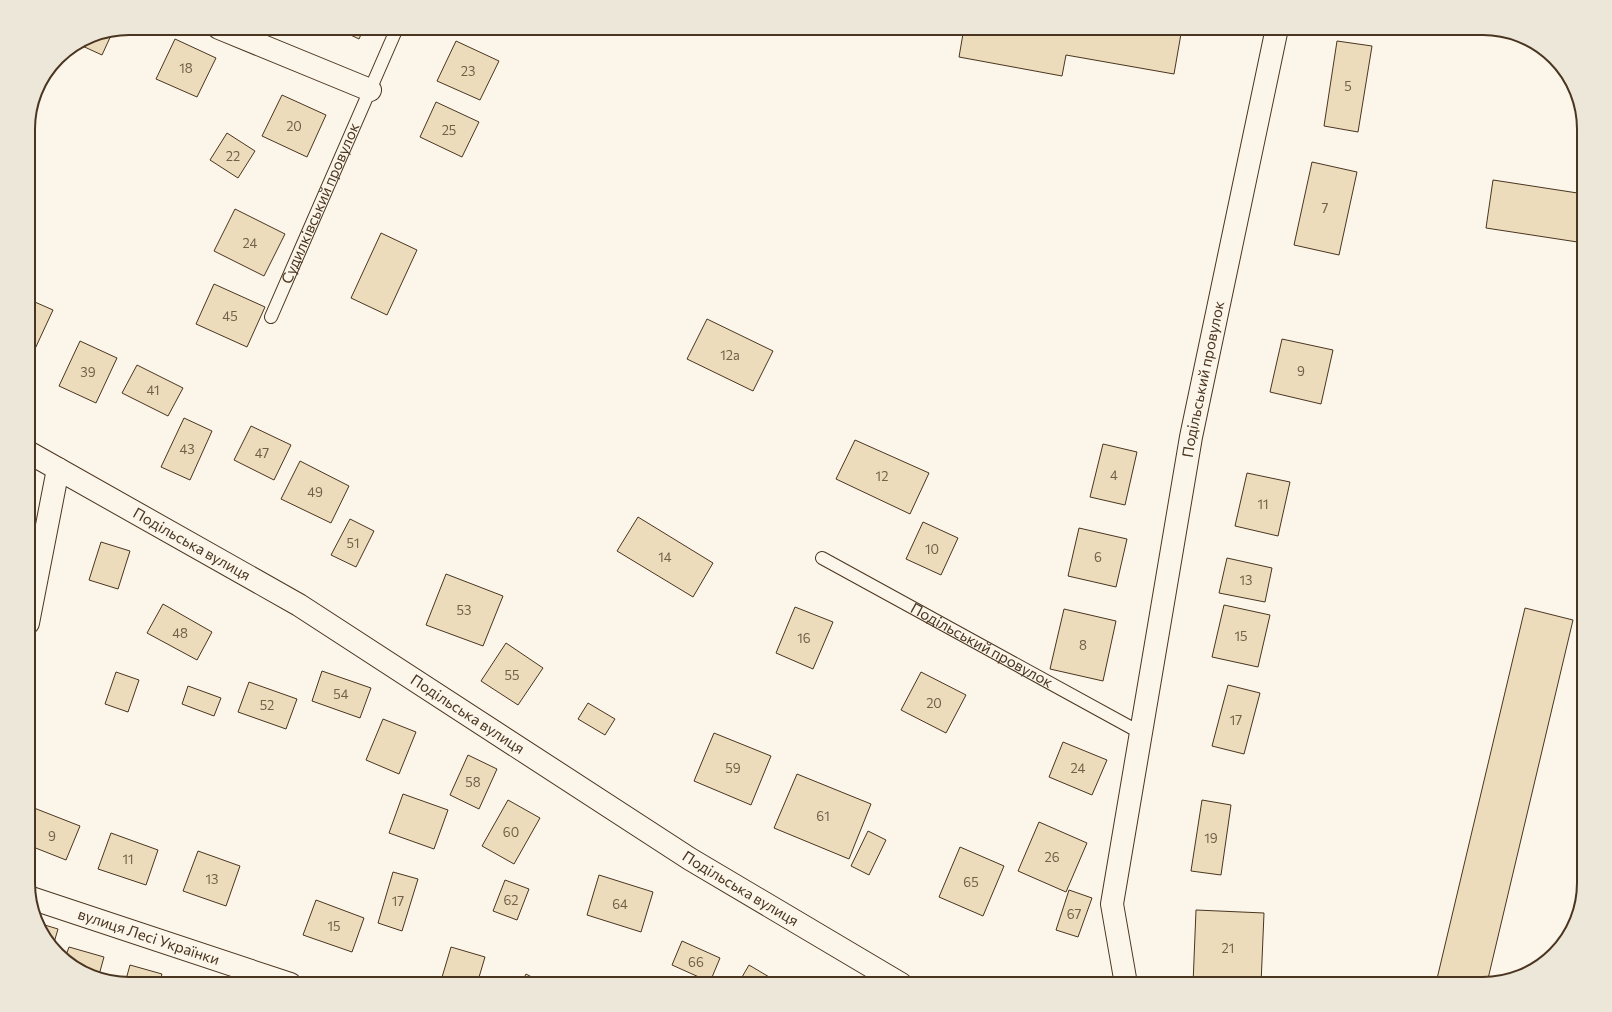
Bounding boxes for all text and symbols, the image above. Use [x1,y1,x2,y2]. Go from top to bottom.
house number: 18 [179,60,193,76]
house number: 23 [461,63,475,79]
house number: 5 [1344,78,1352,94]
house number: 20 [286,118,302,134]
street label: Судилківський провулок [277,120,363,286]
house number: 25 [442,122,456,138]
house number: 22 [226,148,240,164]
house number: 7 [1322,200,1329,216]
house number: 24 [243,235,258,251]
street label: Подільський провулок [1178,299,1227,459]
house number: 45 [222,308,238,324]
house number: 12а [720,347,740,363]
house number: 9 [1297,363,1305,379]
house number: 39 [80,364,96,380]
house number: 41 [147,382,159,398]
house number: 43 [179,441,195,457]
house number: 47 [255,445,269,461]
house number: 4 [1110,467,1118,483]
house number: 12 [876,468,888,484]
house number: 49 [307,484,323,500]
house number: 11 [1257,496,1269,512]
street label: Подільська вулиця [130,503,254,584]
house number: 51 [346,535,360,551]
house number: 10 [925,541,939,557]
house number: 14 [658,549,672,565]
house number: 6 [1094,549,1102,565]
house number: 13 [1240,572,1252,588]
street label: Подільський провулок [908,598,1056,691]
house number: 53 [457,602,471,618]
house number: 48 [172,625,188,641]
house number: 15 [1234,628,1248,644]
house number: 16 [797,630,811,646]
house number: 8 [1079,637,1087,653]
house number: 55 [505,667,519,683]
street label: Подільська вулиця [408,670,528,757]
house number: 54 [333,686,349,702]
house number: 20 [926,695,942,711]
house number: 52 [260,697,274,713]
house number: 17 [1230,712,1242,728]
house number: 59 [725,760,741,776]
house number: 24 [1071,760,1086,776]
house number: 58 [465,774,481,790]
house number: 61 [816,808,830,824]
house number: 60 [503,824,519,840]
house number: 9 [48,828,56,844]
house number: 19 [1204,830,1218,846]
street label: Подільська вулиця [679,847,802,929]
house number: 26 [1044,849,1060,865]
house number: 11 [122,851,134,867]
house number: 13 [206,871,218,887]
house number: 65 [963,874,979,890]
house number: 62 [503,892,519,908]
house number: 17 [392,893,404,909]
house number: 64 [612,896,628,912]
street label: вулиця Лесі Українки [76,904,222,968]
house number: 67 [1067,906,1081,922]
house number: 15 [327,918,341,934]
house number: 21 [1222,940,1234,956]
house number: 66 [688,954,704,970]

